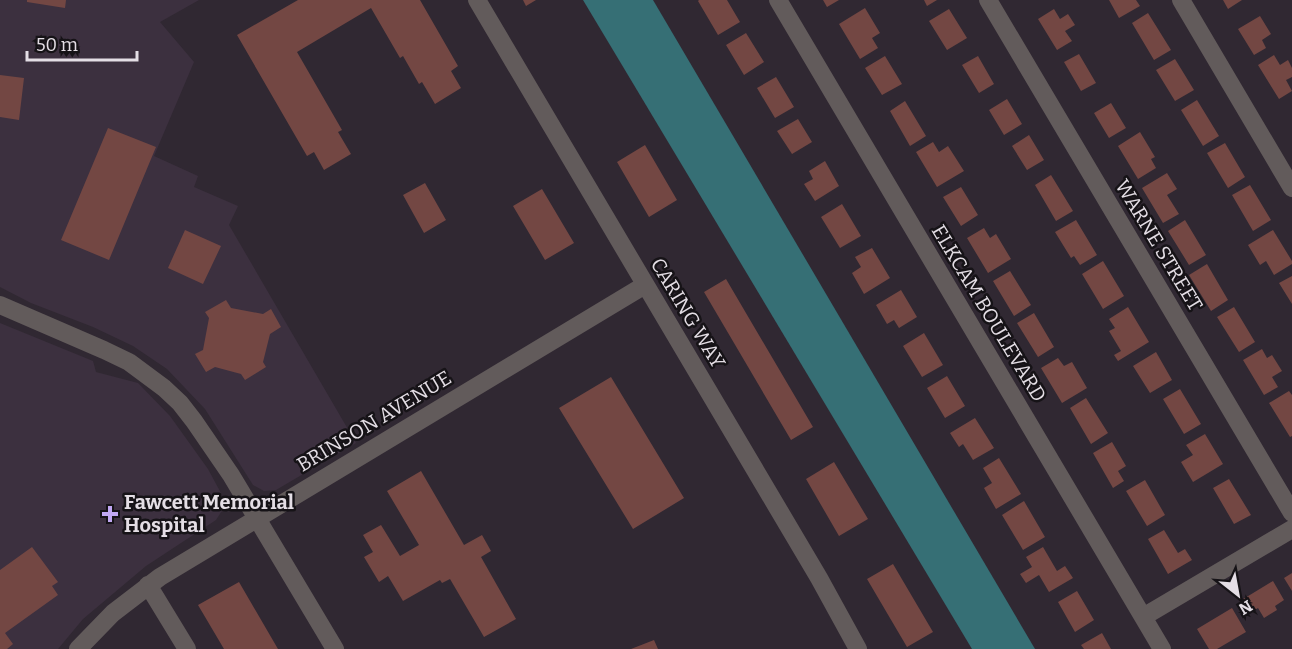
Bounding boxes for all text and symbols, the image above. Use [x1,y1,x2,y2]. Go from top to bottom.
scale bar [27,24,136,62]
text: 50 m [36,34,78,56]
street label: WARNE STREET [1110,175,1208,315]
street label: ELKCAM BOULEVARD [927,220,1051,406]
street label: CARING WAY [646,253,730,373]
street label: BRINSON AVENUE [292,365,456,477]
place label: Fawcett Memorial Hospital [124,490,294,537]
marker: Fawcett Memorial Hospital [101,505,119,523]
north arrow [1208,565,1268,625]
text: N [1235,596,1256,619]

